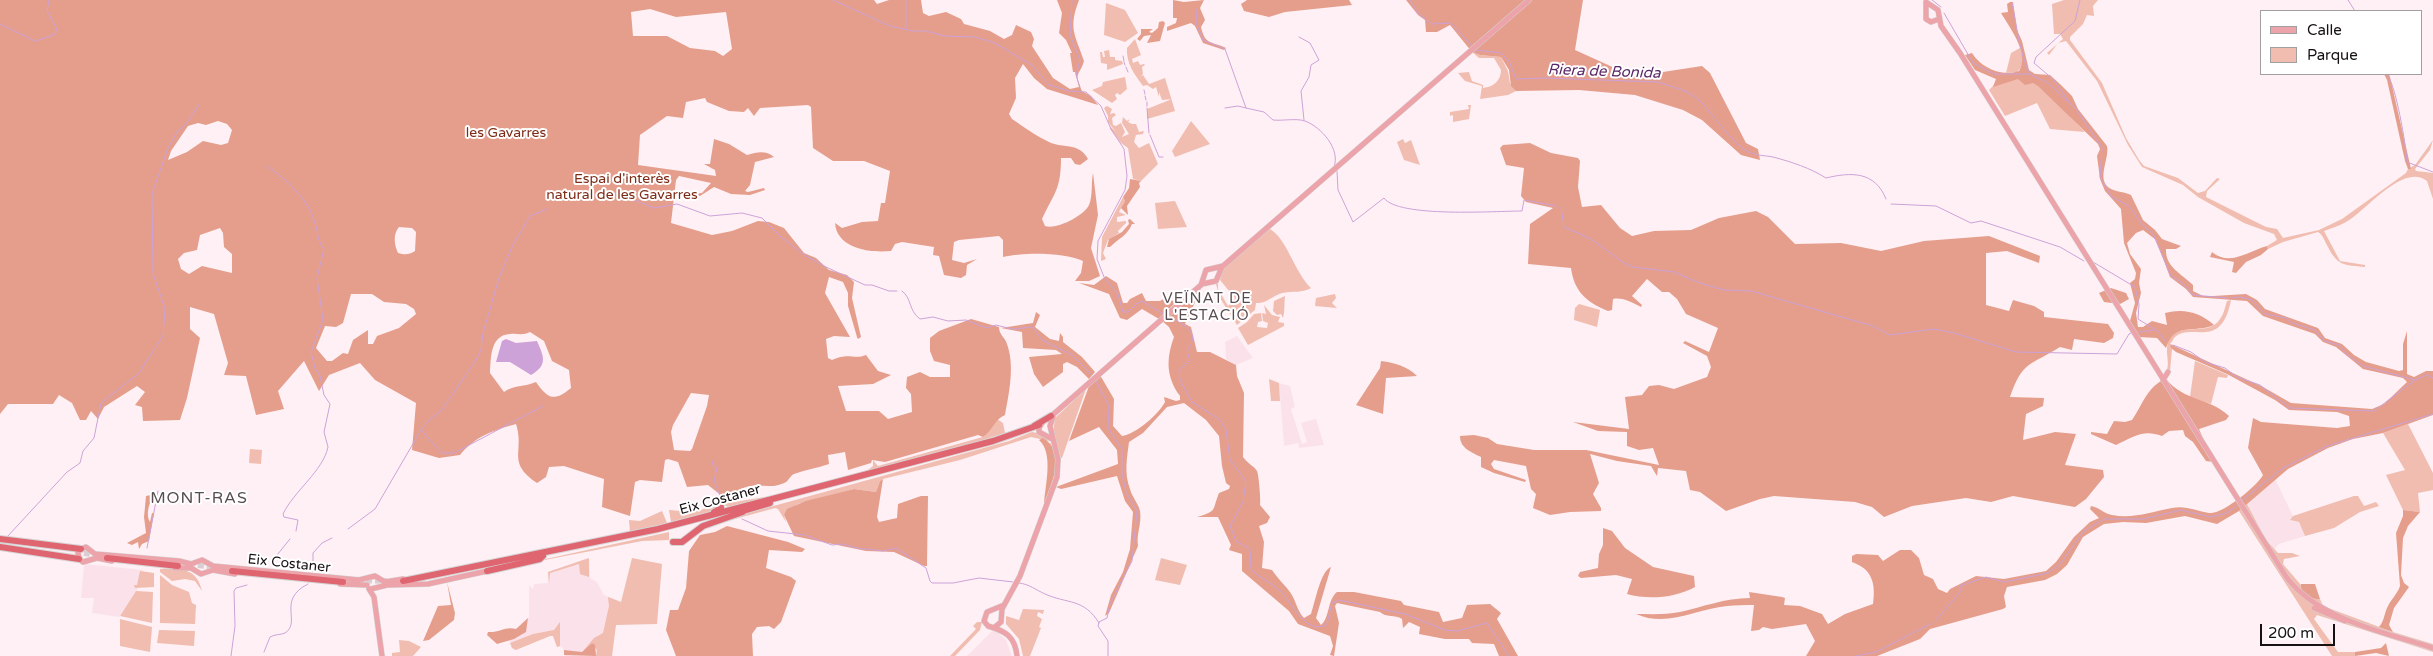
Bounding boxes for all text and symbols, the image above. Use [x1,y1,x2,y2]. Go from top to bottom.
legend [2260,10,2423,75]
text: Calle [2307,21,2342,39]
text: Parque [2307,46,2358,64]
water label: Riera de Bonida [1547,61,1661,83]
park label: les Gavarres [466,125,546,141]
park label: Espai d'interès natural de les Gavarres [546,171,698,203]
district label: VEÏNAT DE L'ESTACIÓ [1161,290,1253,325]
street label: Eix Costaner [678,481,762,519]
district label: MONT-RAS [149,489,249,509]
street label: Eix Costaner [247,551,331,577]
scale bar [2263,614,2338,646]
text: 200 m [2268,624,2314,642]

